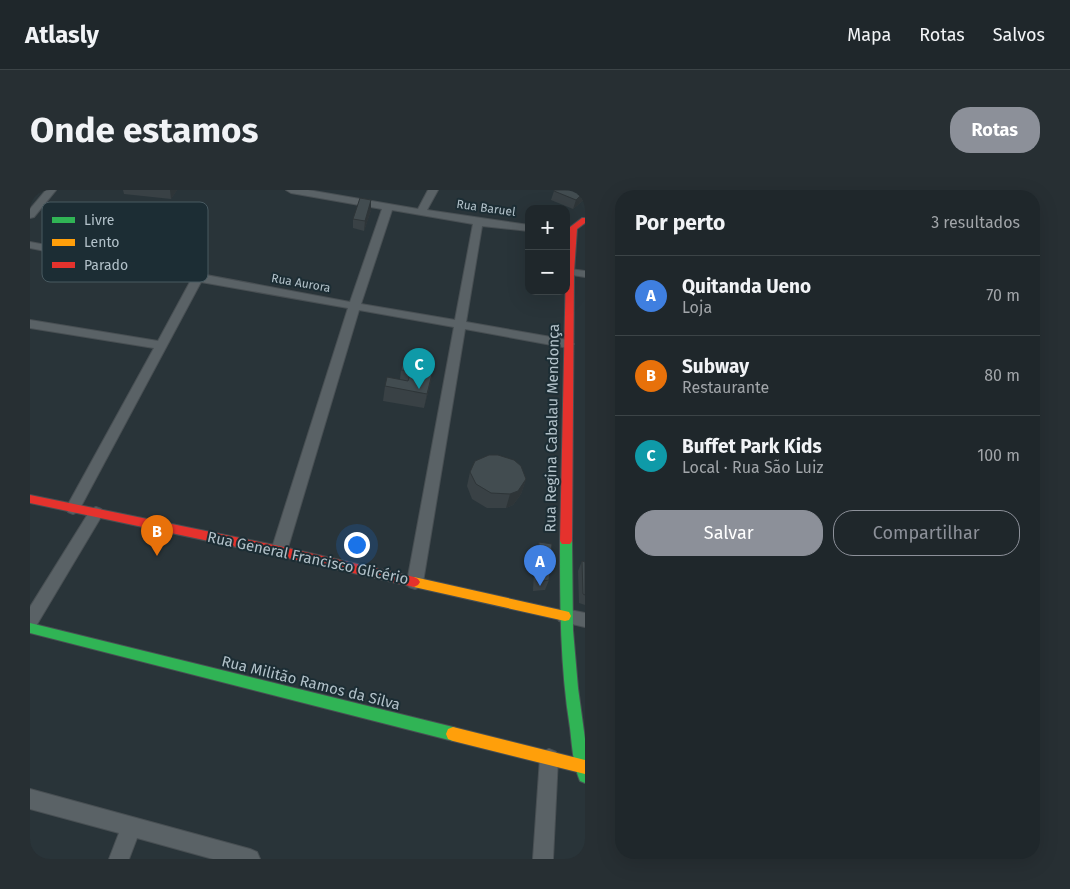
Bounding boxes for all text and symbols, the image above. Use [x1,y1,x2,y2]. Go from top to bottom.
text: Atlasly [25,21,99,49]
text: Mapa [847,24,891,46]
text: Rotas [919,24,965,46]
text: Salvos [993,24,1045,46]
button: Rotas [950,107,1040,153]
text: Onde estamos [30,109,258,151]
street label: Rua Baruel [456,197,517,219]
legend [42,202,208,282]
map controls [525,205,570,295]
button: + [525,205,570,250]
text: Por perto [635,210,725,236]
text: Livre [84,212,114,229]
text: 3 resultados [931,213,1020,232]
text: Lento [84,234,119,251]
button: − [525,250,570,295]
text: Parado [84,257,128,274]
street label: Rua Aurora [270,271,332,295]
text: Quitanda Ueno [682,275,811,298]
text: A [646,286,656,305]
text: 70 m [986,286,1020,305]
text: Loja [682,298,712,317]
street label: Rua Regina Cabalau Mendonça [541,324,563,532]
pin: C [403,348,435,389]
text: Subway [682,355,749,378]
text: B [646,366,656,385]
text: 80 m [984,366,1020,385]
text: Restaurante [682,378,769,397]
text: Buffet Park Kids [682,435,822,458]
text: C [646,446,656,465]
text: 100 m [977,446,1020,465]
text: Local · Rua São Luiz [682,458,823,477]
button: Salvar [635,510,823,556]
button: Compartilhar [833,510,1020,556]
pin: B [141,515,173,556]
street label: Rua General Francisco Glicério [206,528,410,588]
your location [344,532,370,558]
pin: A [524,545,556,586]
street label: Rua Militão Ramos da Silva [220,652,402,714]

